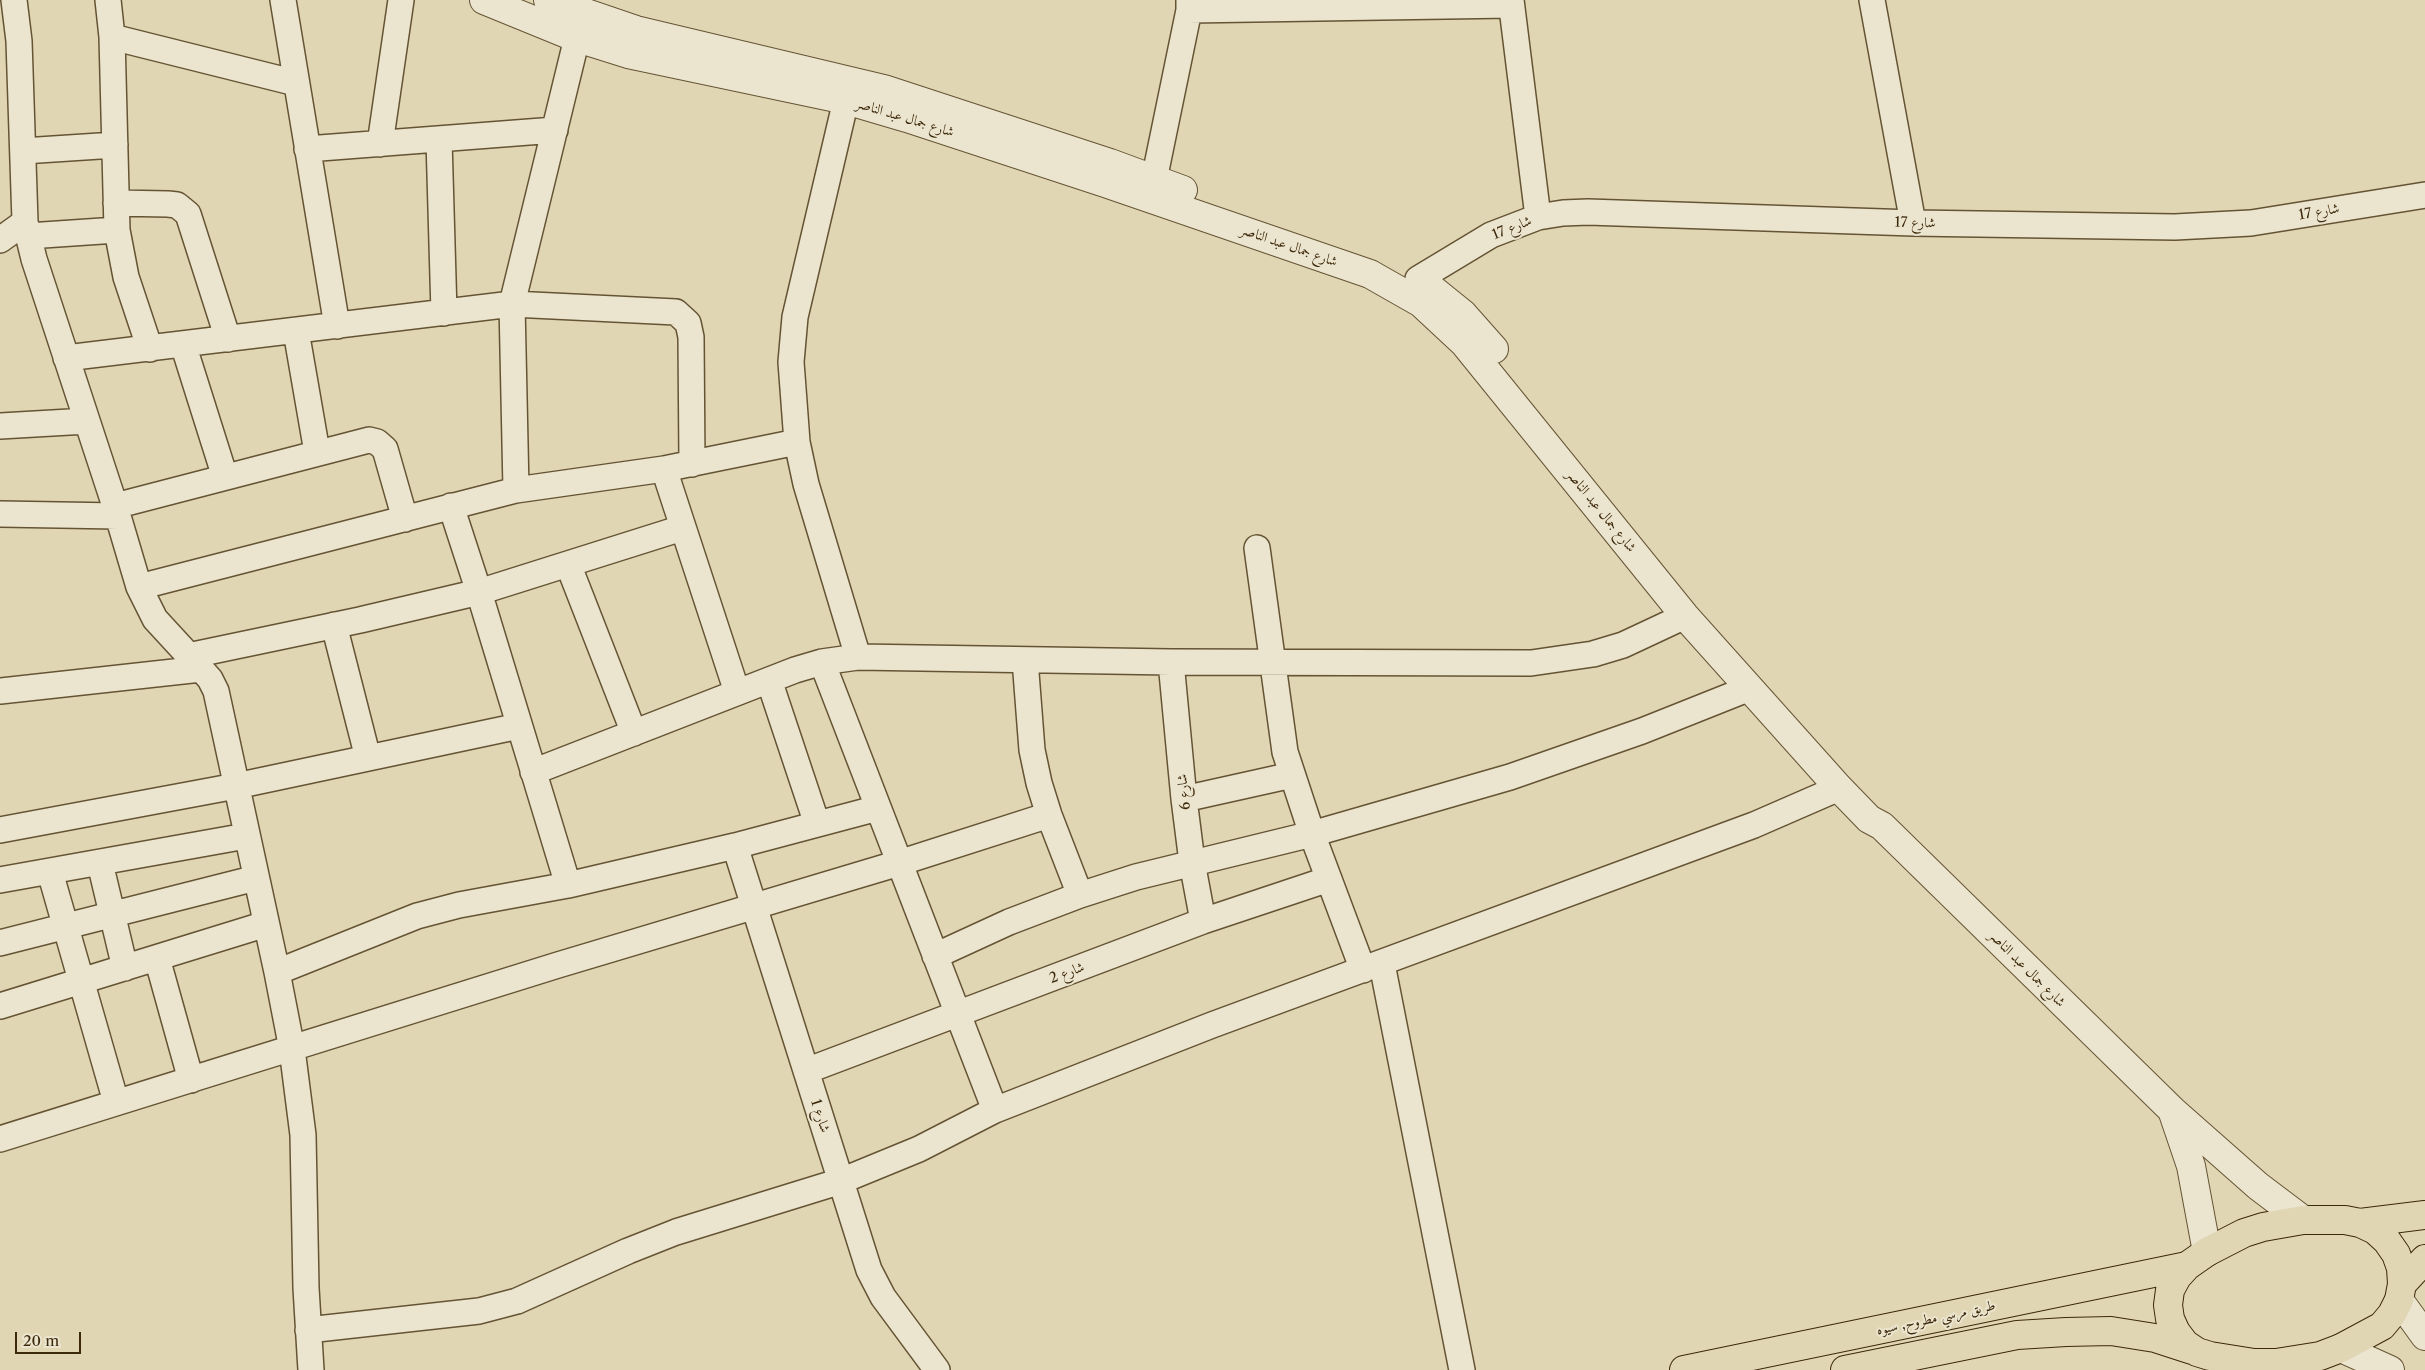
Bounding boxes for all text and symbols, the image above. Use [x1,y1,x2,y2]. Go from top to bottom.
street label: شارع جمال عبد الناصر [854,95,956,141]
street label: شارع 17 [2297,200,2341,224]
street label: شارع 17 [1490,213,1534,243]
street label: شارع 17 [1894,214,1936,232]
street label: شارع جمال عبد الناصر [1238,222,1340,270]
street label: شارع جمال عبد الناصر [1563,466,1639,556]
street label: شارع 6 [1174,773,1194,811]
street label: شارع جمال عبد الناصر [1985,927,2069,1011]
street label: شارع 2 [1047,959,1087,987]
street label: شارع 1 [807,1097,833,1135]
street label: طريق مرسي مطروح, سيوه [1875,1297,1997,1339]
scale bar [18,1322,84,1354]
text: 20 m [23,1331,59,1350]

